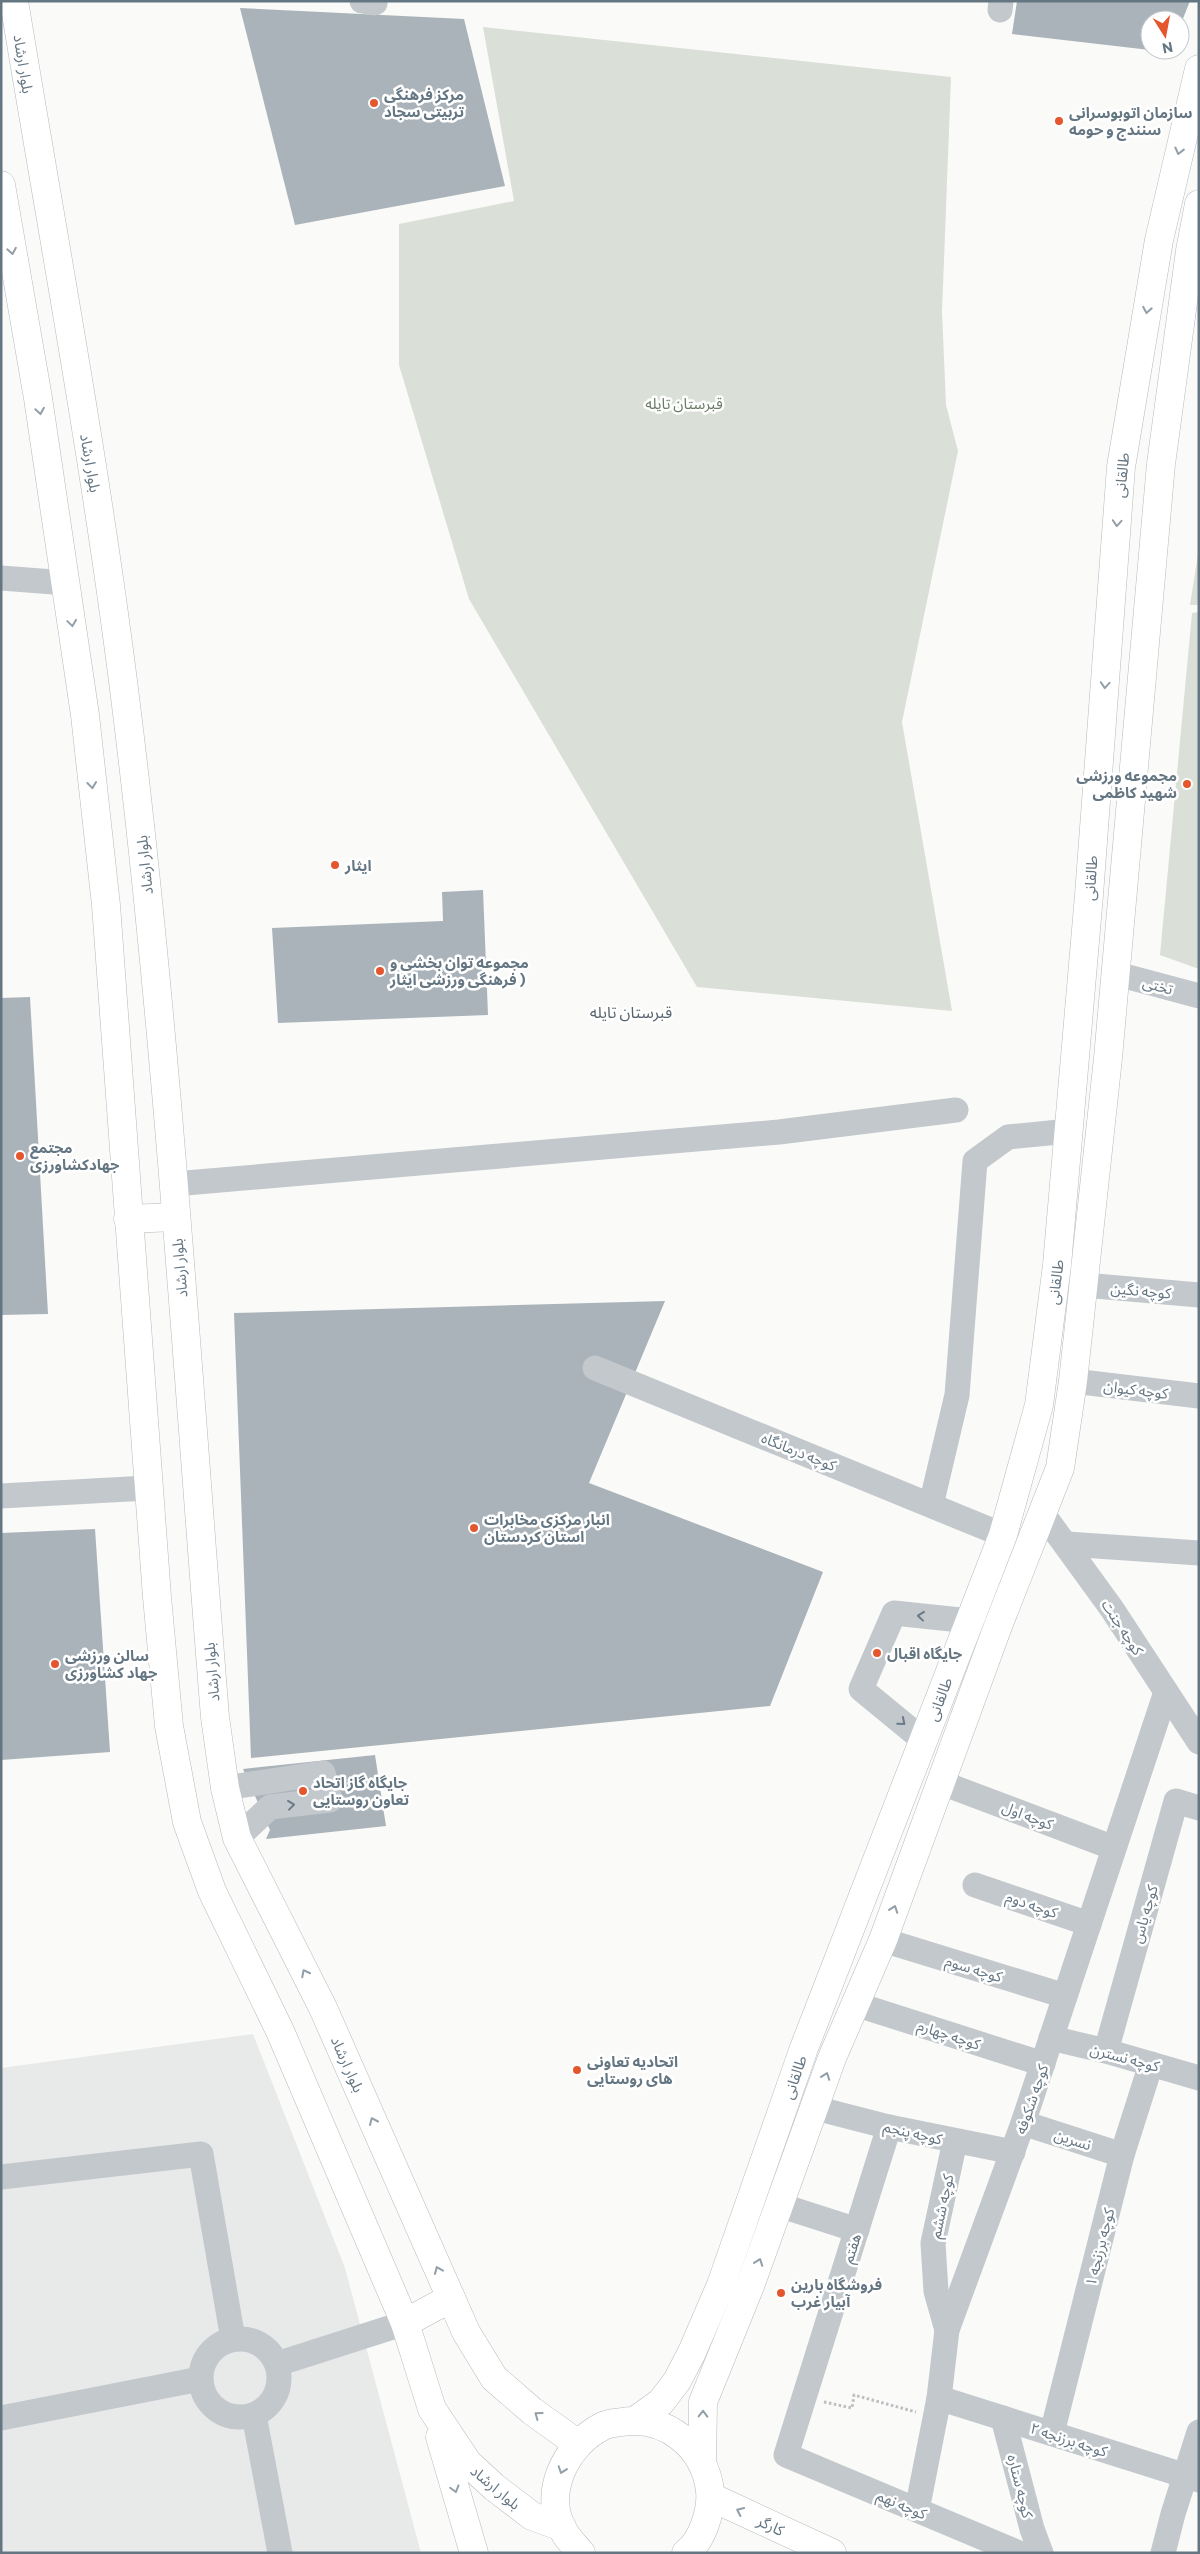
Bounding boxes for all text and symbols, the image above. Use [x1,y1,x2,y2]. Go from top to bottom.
north arrow [1140,10,1190,60]
street label: بلوار ارشاد [9,33,38,95]
text: N [1161,39,1174,58]
place label: مرکز فرهنگی تربیتی سجاد [384,85,465,121]
marker: مرکز فرهنگی تربیتی سجاد [368,97,380,109]
place label: سازمان اتوبوسرانی سنندج و حومه [1069,103,1192,141]
marker: سازمان اتوبوسرانی سنندج و حومه [1053,115,1065,127]
one-way arrow [1174,146,1185,155]
one-way arrow [6,246,16,255]
one-way arrow [1143,306,1153,314]
park label: قبرستان تایله [645,394,723,413]
one-way arrow [34,407,45,415]
street label: بلوار ارشاد [76,432,105,494]
street label: طالقانی [1110,452,1133,499]
one-way arrow [1111,519,1122,527]
one-way arrow [67,619,77,628]
one-way arrow [1099,681,1110,689]
place label: مجموعه ورزشی شهید کاظمی [1076,766,1177,802]
marker: مجموعه ورزشی شهید کاظمی [1181,778,1193,790]
one-way arrow [87,781,98,789]
street label: بلوار ارشاد [132,834,157,896]
street label: طالقانی [1079,855,1102,901]
place label: ایثار [344,856,372,875]
marker: ایثار [329,859,341,871]
place label: مجموعه توان بخشی و فرهنگی ورزشی ایثار ) [389,953,529,989]
marker: مجموعه توان بخشی و فرهنگی ورزشی ایثار ) [374,965,386,977]
street label: تختی [1141,972,1175,999]
district label: قبرستان تایله [590,1002,672,1022]
place label: مجتمع جهادکشاورزی [30,1138,120,1174]
marker: مجتمع جهادکشاورزی [14,1150,26,1162]
street label: بلوار ارشاد [167,1238,192,1298]
street label: طالقانی [1043,1258,1068,1306]
street label: کوچه نگین [1110,1278,1173,1304]
street label: کوچه کیوان [1102,1376,1170,1404]
street label: کوچه درمانگاه [758,1428,840,1476]
place label: انبار مرکزی مخابرات استان کردستان [484,1510,610,1546]
marker: انبار مرکزی مخابرات استان کردستان [468,1522,480,1534]
street label: کوچه جنت [1097,1596,1148,1660]
one-way arrow [917,1611,925,1622]
street label: بلوار ارشاد [199,1642,224,1702]
place label: جایگاه اقبال [887,1644,963,1663]
place label: سالن ورزشی جهاد کشاورزی [65,1646,158,1682]
marker: جایگاه اقبال [871,1647,883,1659]
marker: سالن ورزشی جهاد کشاورزی [49,1658,61,1670]
street label: طالقانی [922,1675,956,1724]
one-way arrow [896,1717,905,1725]
place label: جایگاه گاز اتحاد تعاون روستایی [313,1773,410,1809]
marker: جایگاه گاز اتحاد تعاون روستایی [297,1785,309,1797]
street label: کوچه اول [999,1797,1057,1835]
one-way arrow [287,1800,295,1811]
street label: کوچه یاس [1127,1882,1163,1946]
street label: کوچه دوم [1003,1887,1061,1924]
one-way arrow [888,1906,898,1914]
street label: کوچه سوم [943,1951,1005,1988]
one-way arrow [301,1969,311,1978]
street label: کوچه چهارم [914,2015,984,2056]
street label: بلوار ارشاد [327,2033,368,2095]
street label: کوچه نسترن [1088,2039,1162,2077]
place label: اتحادیه تعاونی های روستایی [587,2052,678,2088]
street label: طالقانی [778,2053,811,2102]
street label: کوچه شکوفه [1011,2061,1054,2137]
marker: اتحادیه تعاونی های روستایی [571,2064,583,2076]
one-way arrow [820,2072,830,2081]
street label: کوچه پنجم [881,2116,945,2151]
one-way arrow [369,2117,380,2126]
street label: نسرین [1052,2125,1094,2154]
street label: کوچه ششم [925,2171,960,2240]
street label: کوچه برزنجه ۱ [1081,2205,1120,2288]
street label: هفتم [838,2231,867,2266]
one-way arrow [753,2258,763,2267]
one-way arrow [434,2266,444,2274]
place label: فروشگاه بارین آبیار غرب [791,2275,882,2311]
marker: فروشگاه بارین آبیار غرب [775,2287,787,2299]
one-way arrow [698,2410,708,2418]
one-way arrow [534,2412,544,2421]
street label: کوچه برزنجه ۲ [1028,2418,1110,2462]
street label: کوچه ستاره [1002,2452,1038,2521]
street label: بلوار ارشاد [467,2461,525,2514]
one-way arrow [558,2465,568,2473]
one-way arrow [450,2485,460,2493]
street label: کوچه نهم [873,2485,930,2526]
one-way arrow [736,2506,745,2517]
street label: کارگر [753,2511,788,2540]

